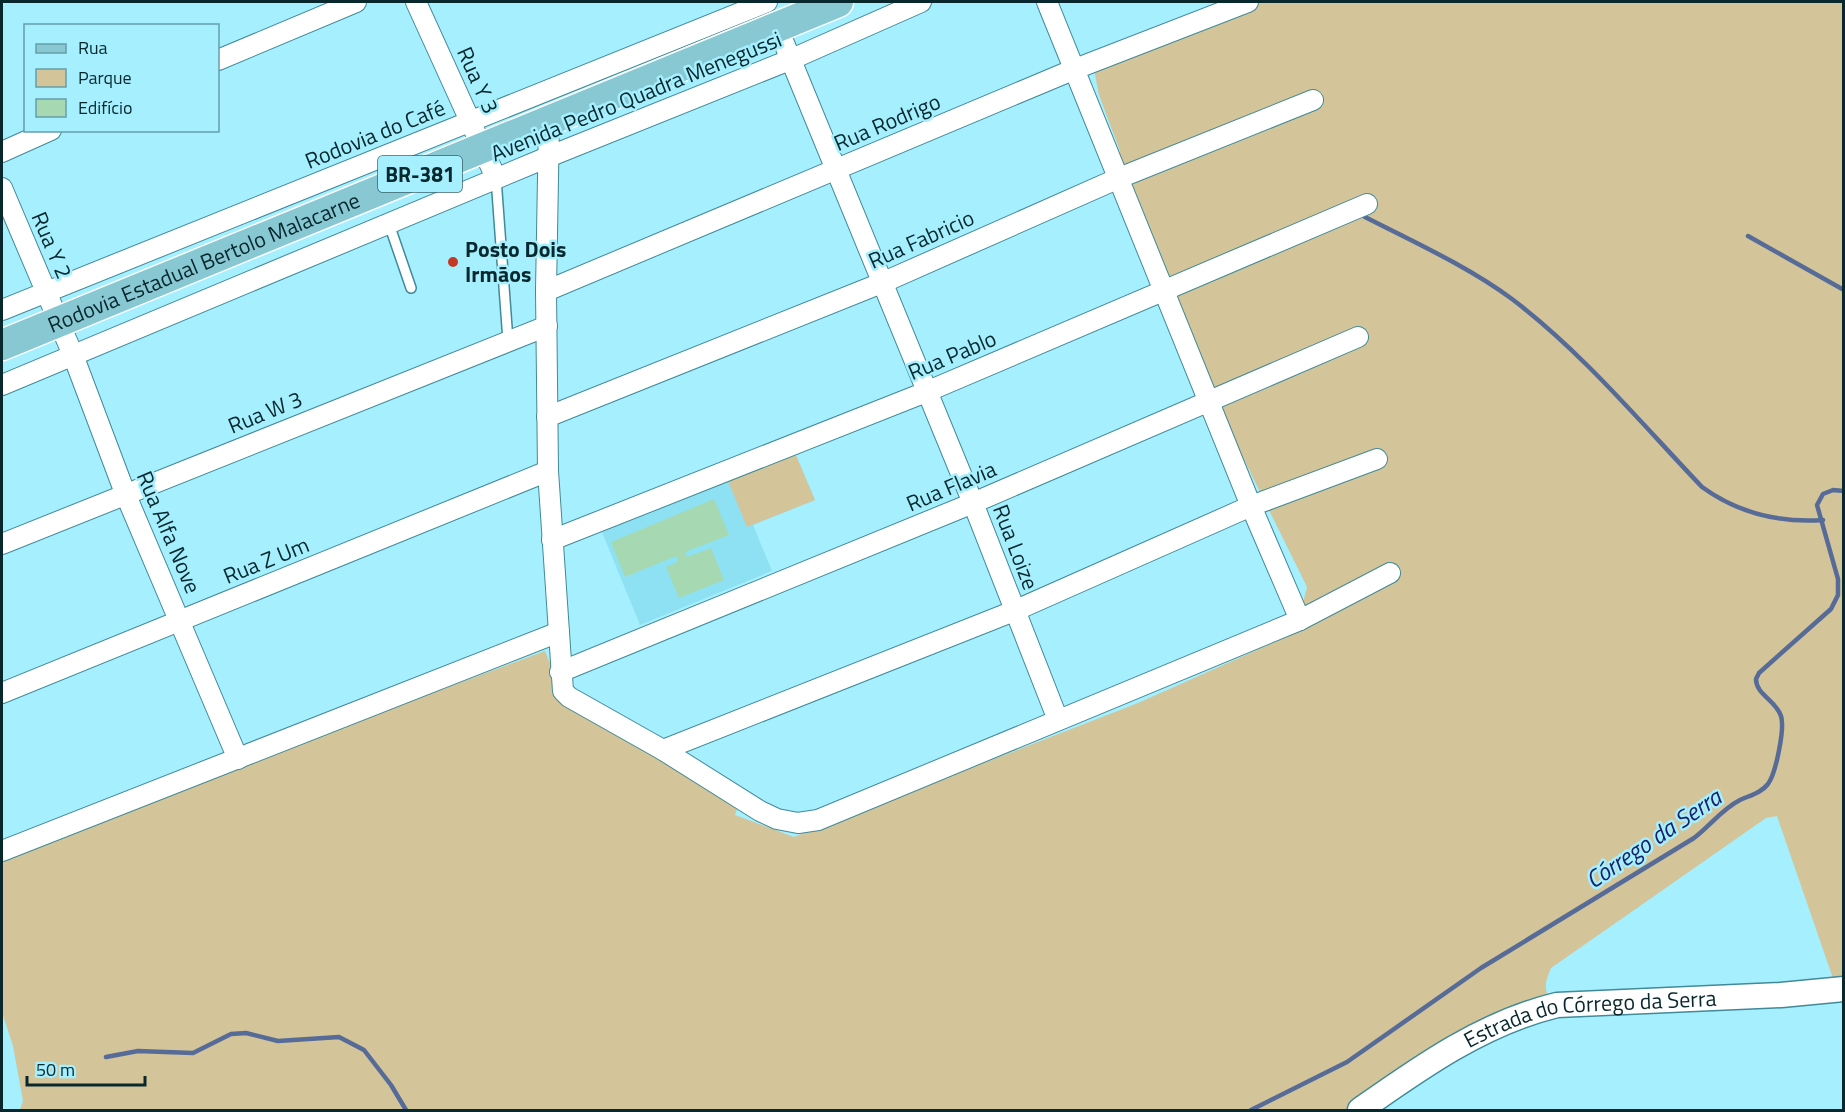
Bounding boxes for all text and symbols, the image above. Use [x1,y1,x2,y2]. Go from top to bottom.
street label: Avenida Pedro Quadra Menegussi [485,22,787,170]
legend [24,24,219,132]
text: Rua [78,34,108,61]
street label: Rua Y 3 [448,41,508,119]
text: Parque [78,64,132,91]
street label: Rua Rodrigo [828,84,946,160]
street label: Rodovia do Café [300,90,450,178]
text: Edifício [78,94,132,121]
road number: BR-381 [378,156,462,192]
street label: Rodovia Estadual Bertolo Malacarne [42,183,365,342]
street label: Rua Fabricio [862,201,980,277]
street label: Rua Y 2 [23,206,81,284]
place label: Posto Dois Irmãos [465,232,566,291]
marker: Posto Dois Irmãos [446,255,460,269]
street label: Rua Pablo [902,321,1002,389]
street label: Rua W 3 [223,382,307,442]
street label: Rua Flavia [901,452,1001,520]
street label: Rua Alfa Nove [128,466,210,598]
street label: Rua Loize [984,499,1048,595]
street label: Rua Z Um [218,527,314,593]
water label: Córrego da Serra [1578,778,1730,897]
street label: Estrada do Córrego da Serra [1457,981,1717,1057]
scale bar [27,1049,146,1087]
text: 50 m [36,1056,75,1083]

